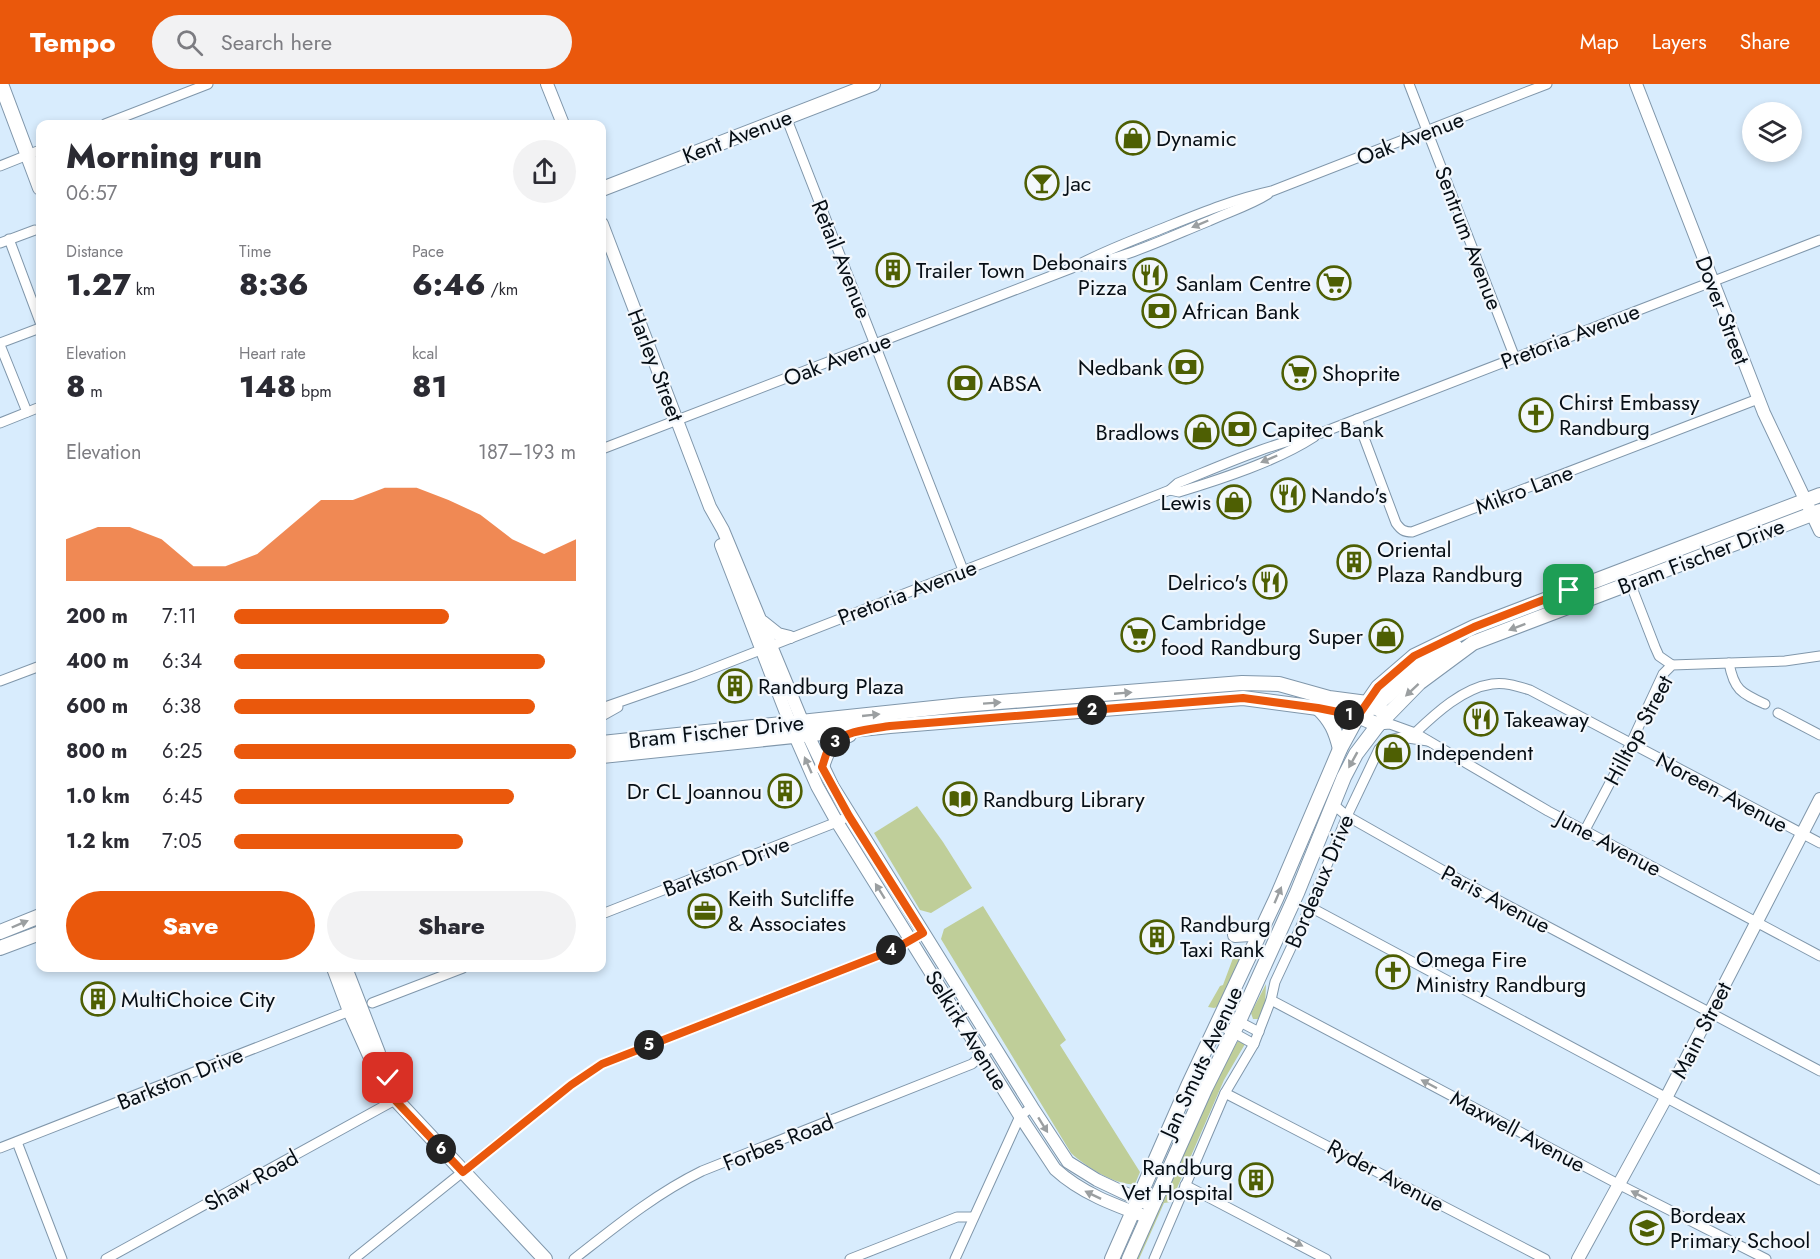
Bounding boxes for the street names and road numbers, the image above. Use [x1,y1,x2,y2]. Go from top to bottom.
street label: Kent Avenue [678,100,796,172]
street label: Oak Avenue [1352,103,1468,173]
street label: Sentrum Avenue [1427,161,1511,315]
street label: Retail Avenue [804,195,880,323]
street label: Dover Street [1688,251,1759,370]
street label: Pretoria Avenue [1496,295,1644,377]
street label: Harley Street [620,304,692,427]
street label: Oak Avenue [779,324,895,394]
street label: Mikro Lane [1470,456,1578,522]
street label: Bram Fischer Drive [1613,509,1789,603]
street label: Pretoria Avenue [833,551,981,633]
street label: Hilltop Street [1596,669,1681,791]
street label: Bram Fischer Drive [627,706,805,756]
street label: Noreen Avenue [1650,744,1794,840]
street label: June Avenue [1548,801,1667,884]
street label: Bordeaux Drive [1276,809,1362,953]
street label: Barkston Drive [658,827,794,905]
street label: Paris Avenue [1436,857,1556,941]
street label: Selkirk Avenue [917,964,1017,1096]
street label: Main Street [1663,975,1739,1084]
street label: Jan Smuts Avenue [1151,981,1250,1146]
street label: Barkston Drive [112,1038,248,1118]
street label: Maxwell Avenue [1445,1082,1591,1180]
street label: Forbes Road [718,1105,838,1179]
street label: Ryder Avenue [1322,1131,1450,1219]
street label: Shaw Road [198,1141,304,1219]

